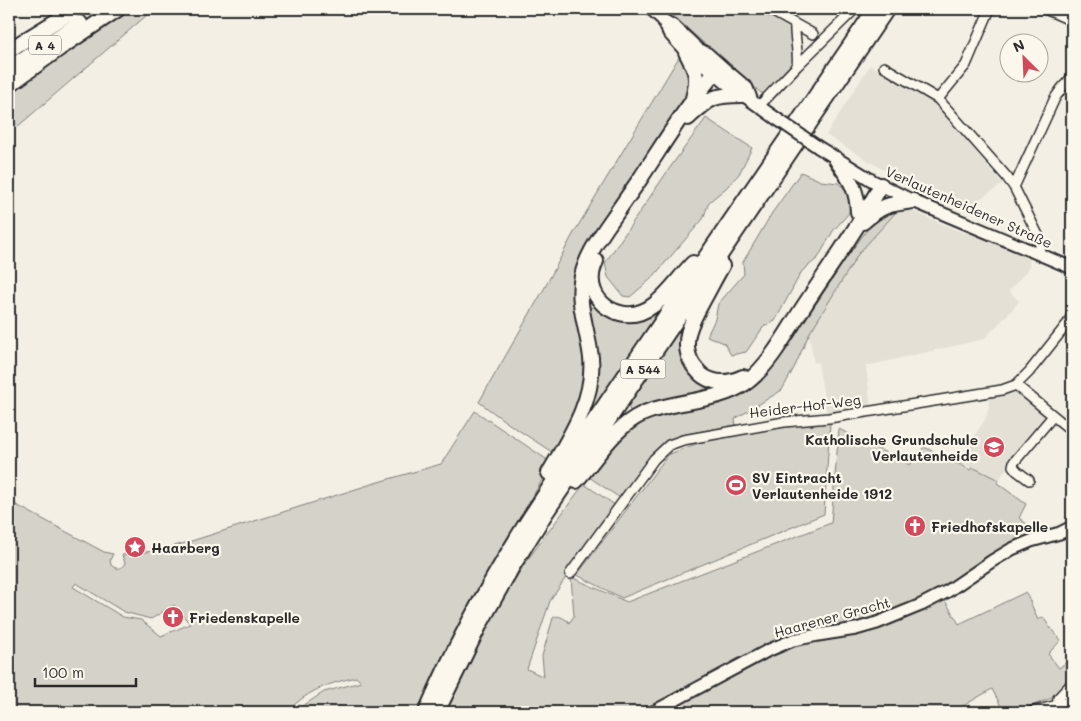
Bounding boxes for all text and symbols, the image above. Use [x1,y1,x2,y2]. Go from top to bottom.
north arrow [998,32,1048,82]
text: N [1010,35,1027,57]
road number: A 4 [29,36,61,54]
street label: Verlautenheidener Straße [883,162,1055,252]
road number: A 544 [620,359,666,378]
street label: Heider-Hof-Weg [748,390,862,422]
place label: Katholische Grundschule Verlautenheide [805,430,978,465]
school or university icon: Katholische Grundschule Verlautenheide [982,435,1006,459]
place label: SV Eintracht Verlautenheide 1912 [752,468,892,503]
sports icon: SV Eintracht Verlautenheide 1912 [724,473,748,497]
church icon: Friedhofskapelle [903,514,927,538]
place label: Friedhofskapelle [931,517,1048,536]
place icon: Haarberg [123,535,147,559]
place label: Haarberg [151,538,220,557]
street label: Haarener Gracht [772,592,892,642]
church icon: Friedenskapelle [161,605,185,629]
place label: Friedenskapelle [189,608,300,627]
scale bar [35,656,136,688]
text: 100 m [42,662,84,682]

